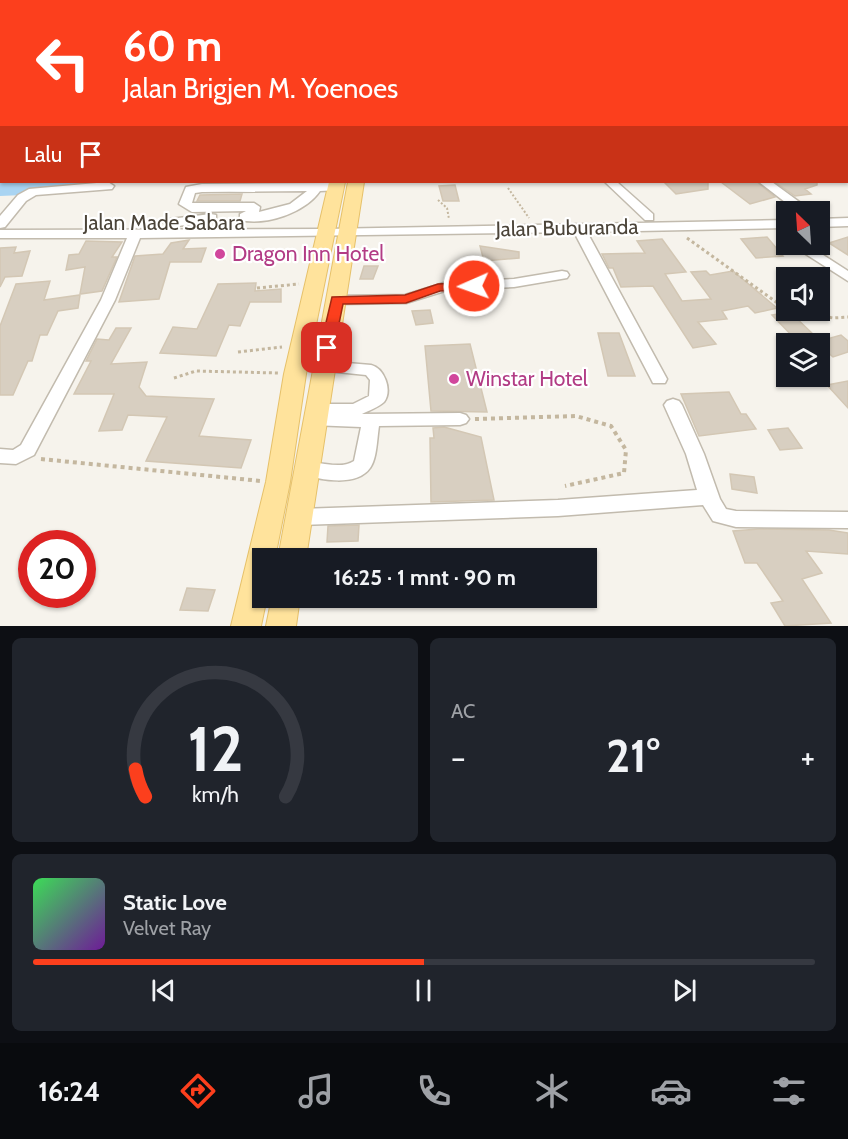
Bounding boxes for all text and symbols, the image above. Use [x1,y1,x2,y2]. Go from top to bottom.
text: 60 m [123,20,222,72]
icon: left [24,24,102,102]
text: Jalan Brigjen M. Yoenoes [123,72,398,105]
icon: arrive [74,138,107,171]
text: Lalu [24,141,62,168]
north arrow [776,201,830,255]
map controls [776,201,830,387]
street label: Jalan Made Sabara [82,210,245,235]
street label: Jalan Buburanda [494,214,639,241]
place label: Dragon Inn Hotel [232,241,384,266]
marker: Dragon Inn Hotel [213,247,227,261]
position arrow [442,254,506,318]
button: sound [776,267,830,321]
pin [301,322,352,373]
icon: arrive [310,331,343,364]
button: layers [776,333,830,387]
place label: Winstar Hotel [466,366,588,391]
marker: Winstar Hotel [447,372,461,386]
speed limit sign: 20 [18,530,96,608]
text: 16:25 · 1 mnt · 90 m [333,564,516,591]
text: AC [451,699,475,723]
text: 12 [187,711,243,787]
text: 21° [606,729,660,783]
text: − [451,737,466,777]
text: + [800,737,815,777]
text: km/h [192,781,238,807]
text: Static Love [123,889,227,916]
text: Velvet Ray [123,916,211,940]
icon: previous [147,974,180,1007]
icon: pause [407,974,440,1007]
icon: next [668,974,701,1007]
icon: directions [177,1070,219,1112]
icon: music [295,1070,337,1112]
icon: phone [413,1070,455,1112]
icon: climate [531,1070,573,1112]
icon: car [650,1070,692,1112]
icon: filters [768,1070,810,1112]
text: 16:24 [38,1075,100,1108]

